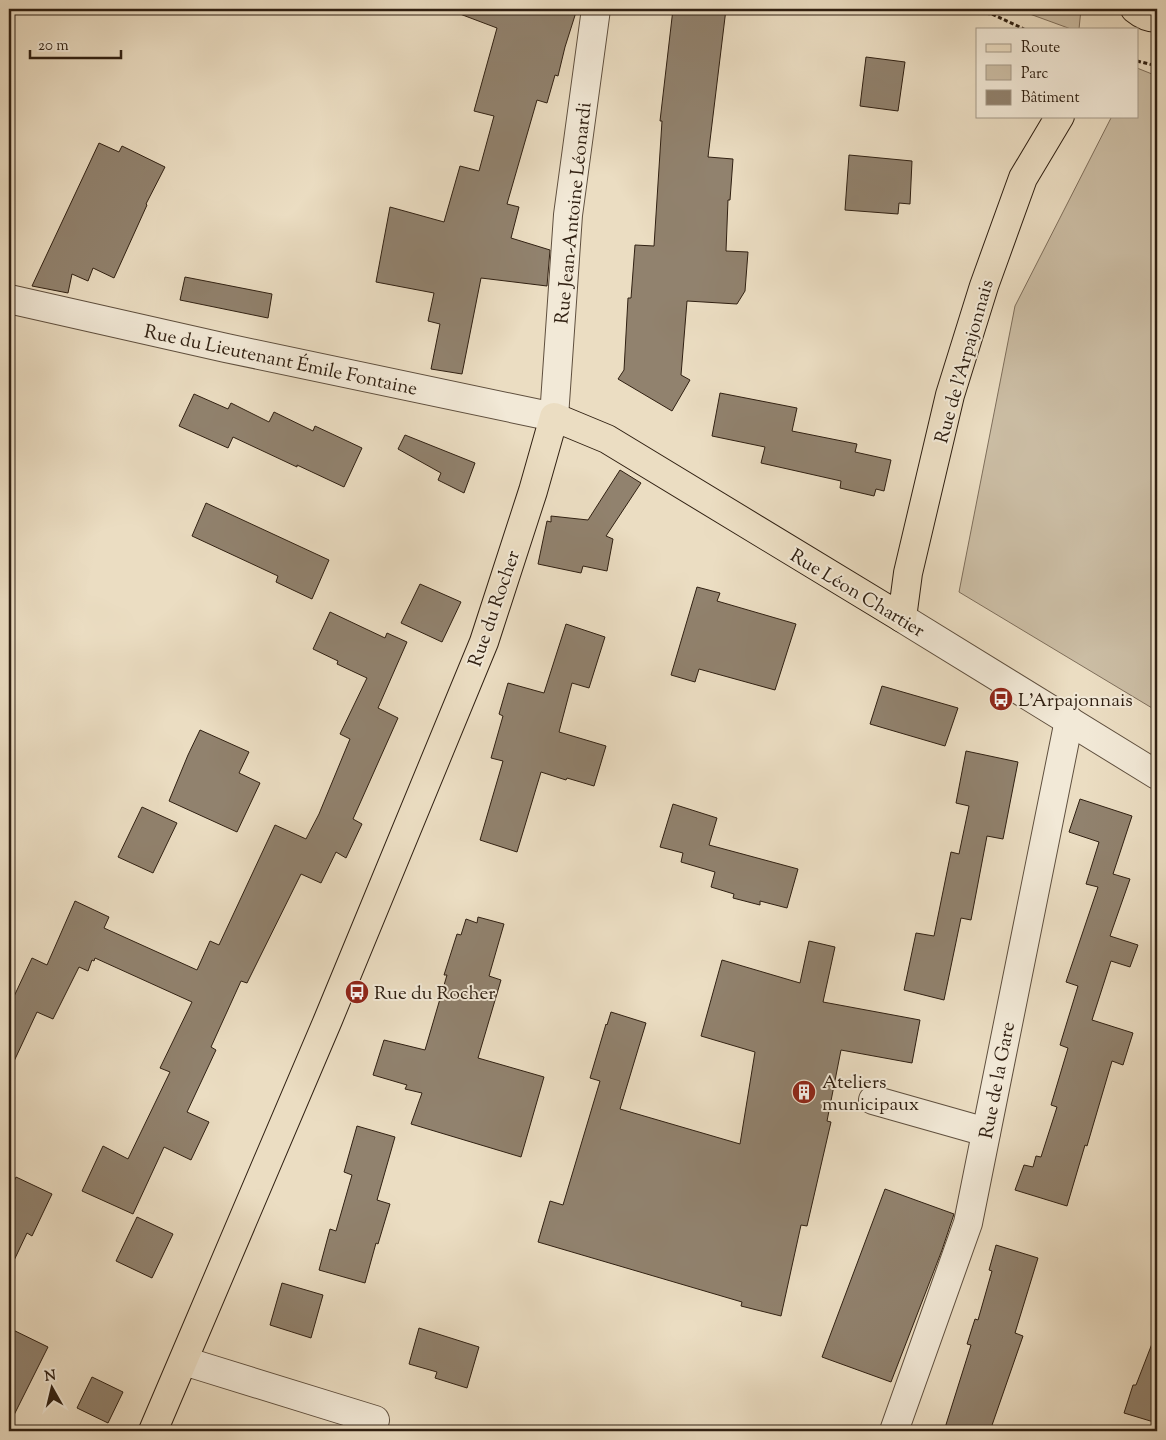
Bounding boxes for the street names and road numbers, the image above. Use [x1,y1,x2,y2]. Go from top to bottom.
street label: Rue Jean-Antoine Léonardi [549,101,600,326]
street label: Rue de l'Arpajonnais [929,277,1002,447]
street label: Rue du Lieutenant Émile Fontaine [141,319,420,404]
street label: Rue Léon Chartier [784,543,929,645]
street label: Rue du Rocher [463,547,528,671]
street label: Rue de la Gare [974,1020,1023,1141]

